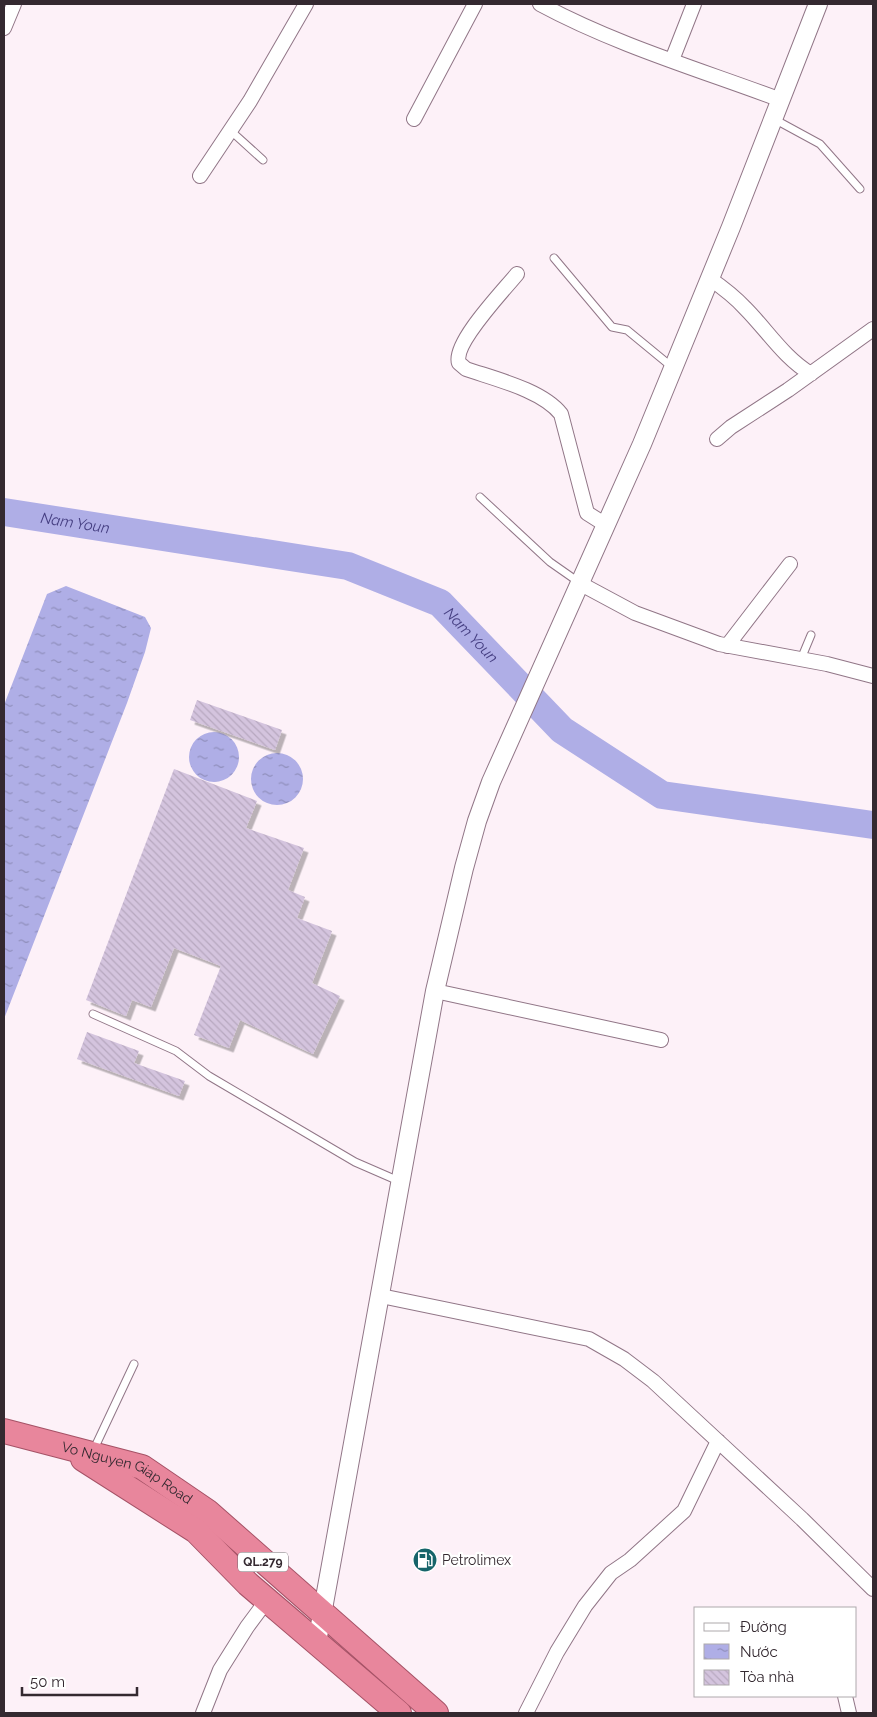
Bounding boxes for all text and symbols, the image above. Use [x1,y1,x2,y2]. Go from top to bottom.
water label: Nam Youn [39,509,111,537]
water label: Nam Youn [440,604,502,667]
street label: Vo Nguyen Giap Road [60,1438,196,1507]
fuel station icon: Petrolimex [412,1547,438,1573]
road number: QL.279 [238,1552,288,1571]
place label: Petrolimex [442,1552,511,1568]
legend [694,1607,857,1697]
text: Đường [740,1618,787,1636]
text: Nước [740,1643,778,1661]
scale bar [22,1664,138,1696]
text: Tòa nhà [740,1668,794,1686]
text: 50 m [30,1673,65,1691]

